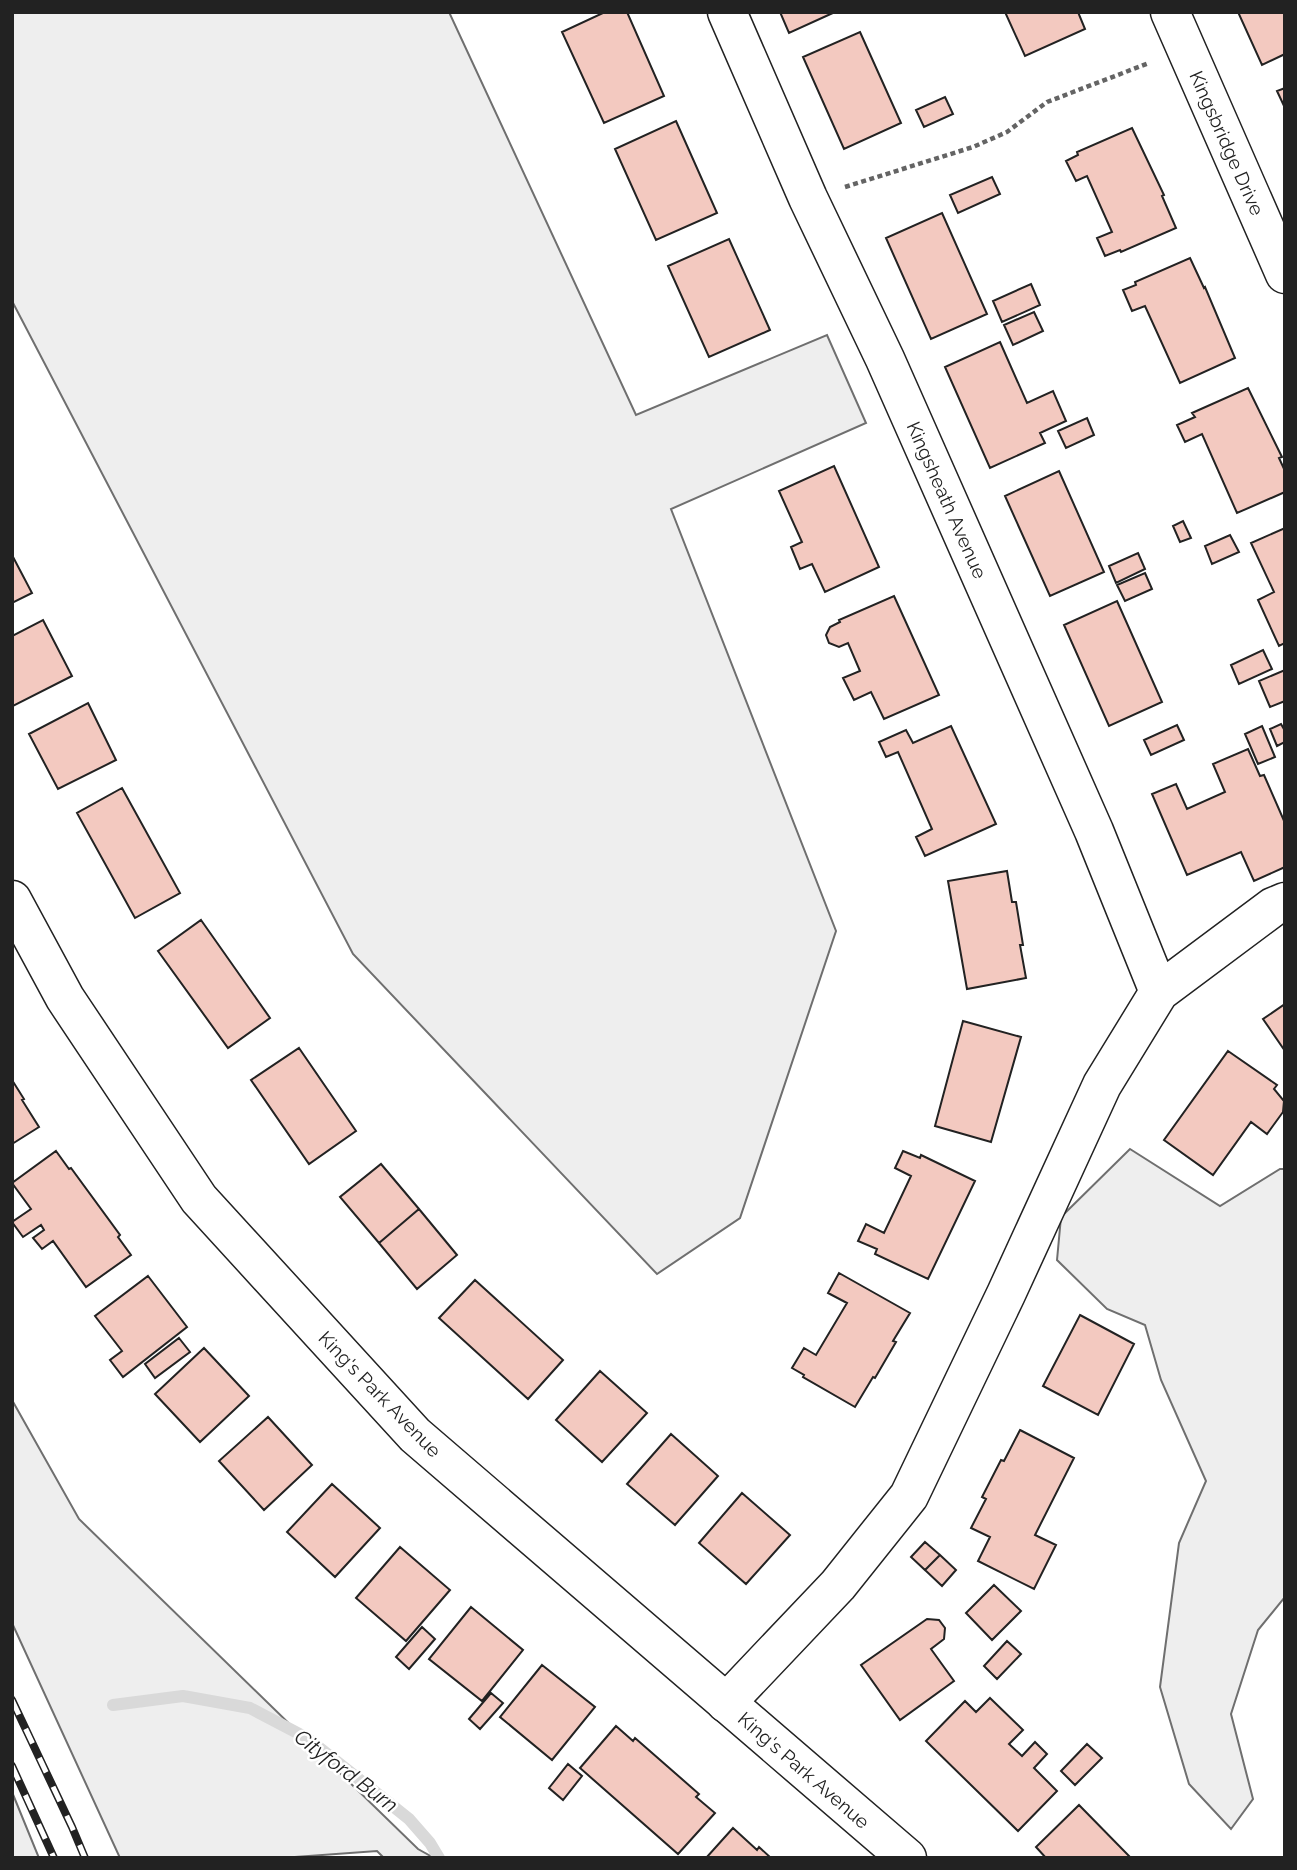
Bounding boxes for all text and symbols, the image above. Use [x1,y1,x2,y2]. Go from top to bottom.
street label: Kingsbridge Drive [1185,67,1269,219]
street label: Kingsheath Avenue [903,418,991,582]
street label: King's Park Avenue [314,1326,446,1462]
street label: King's Park Avenue [734,1707,874,1833]
water label: Cityford Burn [290,1724,403,1818]

